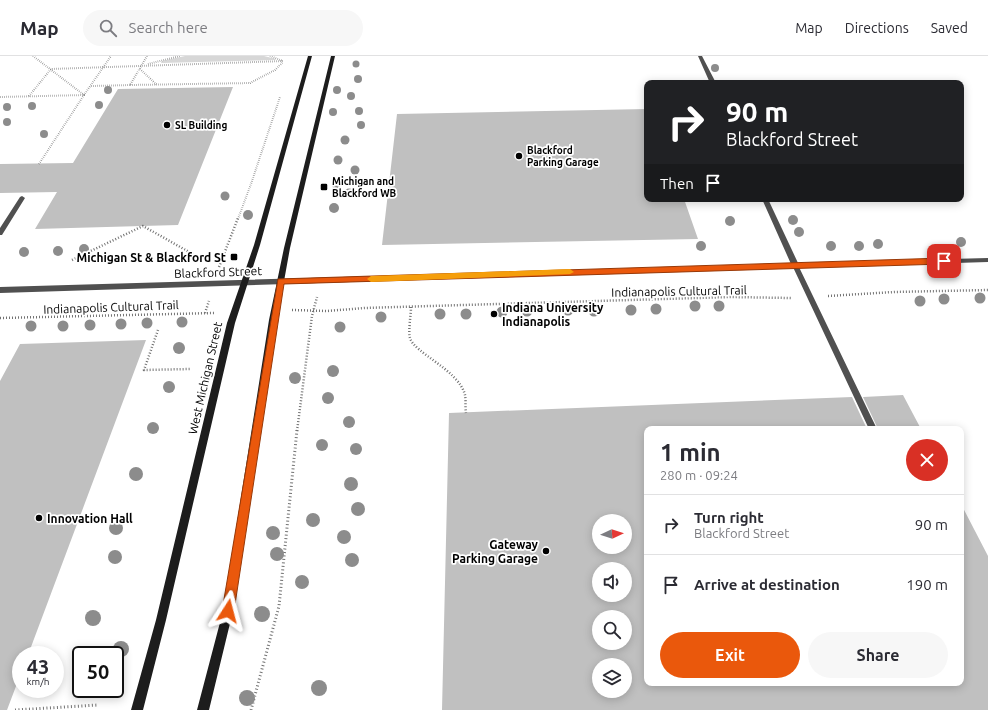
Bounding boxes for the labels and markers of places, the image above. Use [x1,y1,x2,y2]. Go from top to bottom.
marker: SL Building [162,120,172,130]
place label: SL Building [175,120,227,131]
place label: Blackford Parking Garage [527,145,599,168]
marker: Blackford Parking Garage [514,151,524,161]
place label: Michigan and Blackford WB [332,176,397,199]
marker: Michigan and Blackford WB [319,182,329,192]
pin [927,244,961,278]
place label: Michigan St & Blackford St [76,251,226,264]
marker: Michigan St & Blackford St [229,252,239,262]
place label: Indiana University Indianapolis [502,301,604,328]
marker: Indiana University Indianapolis [489,309,499,319]
place label: Innovation Hall [47,512,133,525]
marker: Innovation Hall [34,513,44,523]
place label: Gateway Parking Garage [452,538,539,565]
marker: Gateway Parking Garage [541,546,551,556]

